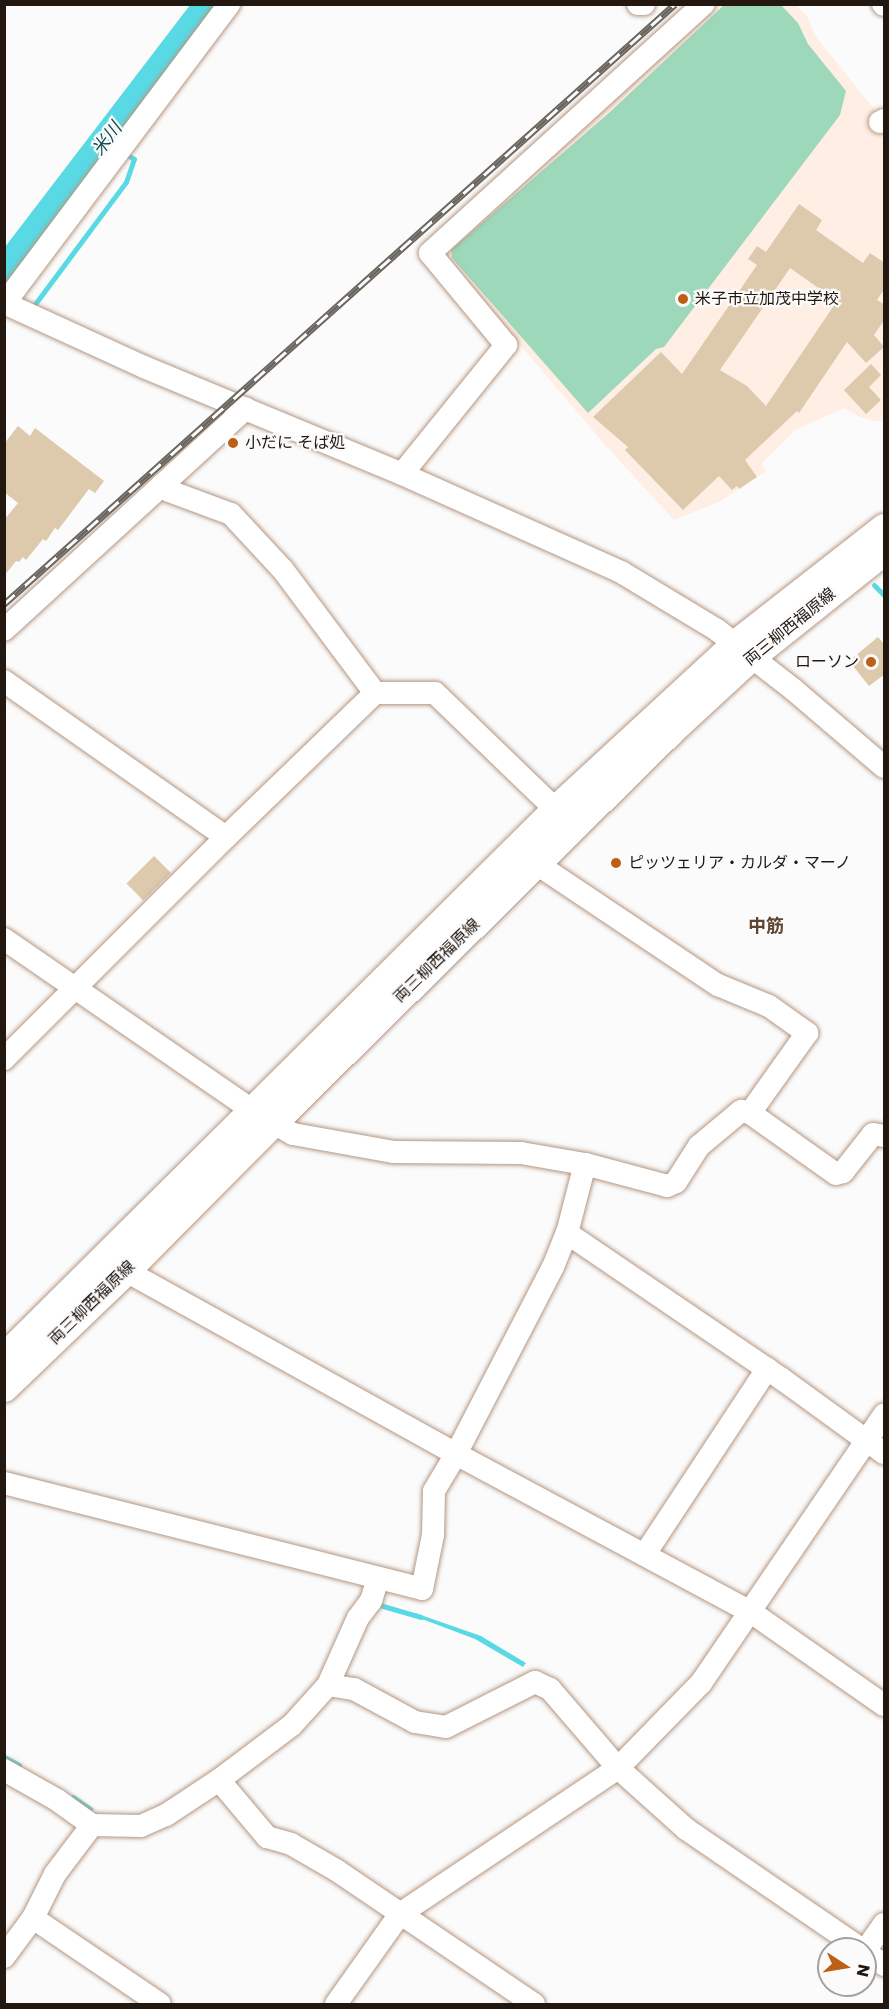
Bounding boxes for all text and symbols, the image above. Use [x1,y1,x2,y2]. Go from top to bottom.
water label: 米川 [88,118,126,160]
place label: 米子市立加茂中学校 [695,289,839,309]
marker: 米子市立加茂中学校 [676,292,690,306]
place label: 小だに そば処 [245,433,345,453]
marker: 小だに そば処 [226,436,240,450]
street label: 両三柳西福原線 [740,584,840,670]
place label: ローソン [795,652,859,672]
marker: ローソン [864,655,878,669]
place label: ピッツェリア・カルダ・マーノ [628,853,852,873]
marker: ピッツェリア・カルダ・マーノ [609,856,623,870]
street label: 両三柳西福原線 [390,915,484,1007]
district label: 中筋 [748,915,784,937]
street label: 両三柳西福原線 [45,1257,139,1349]
north arrow [817,1937,877,1997]
text: N [851,1962,876,1979]

